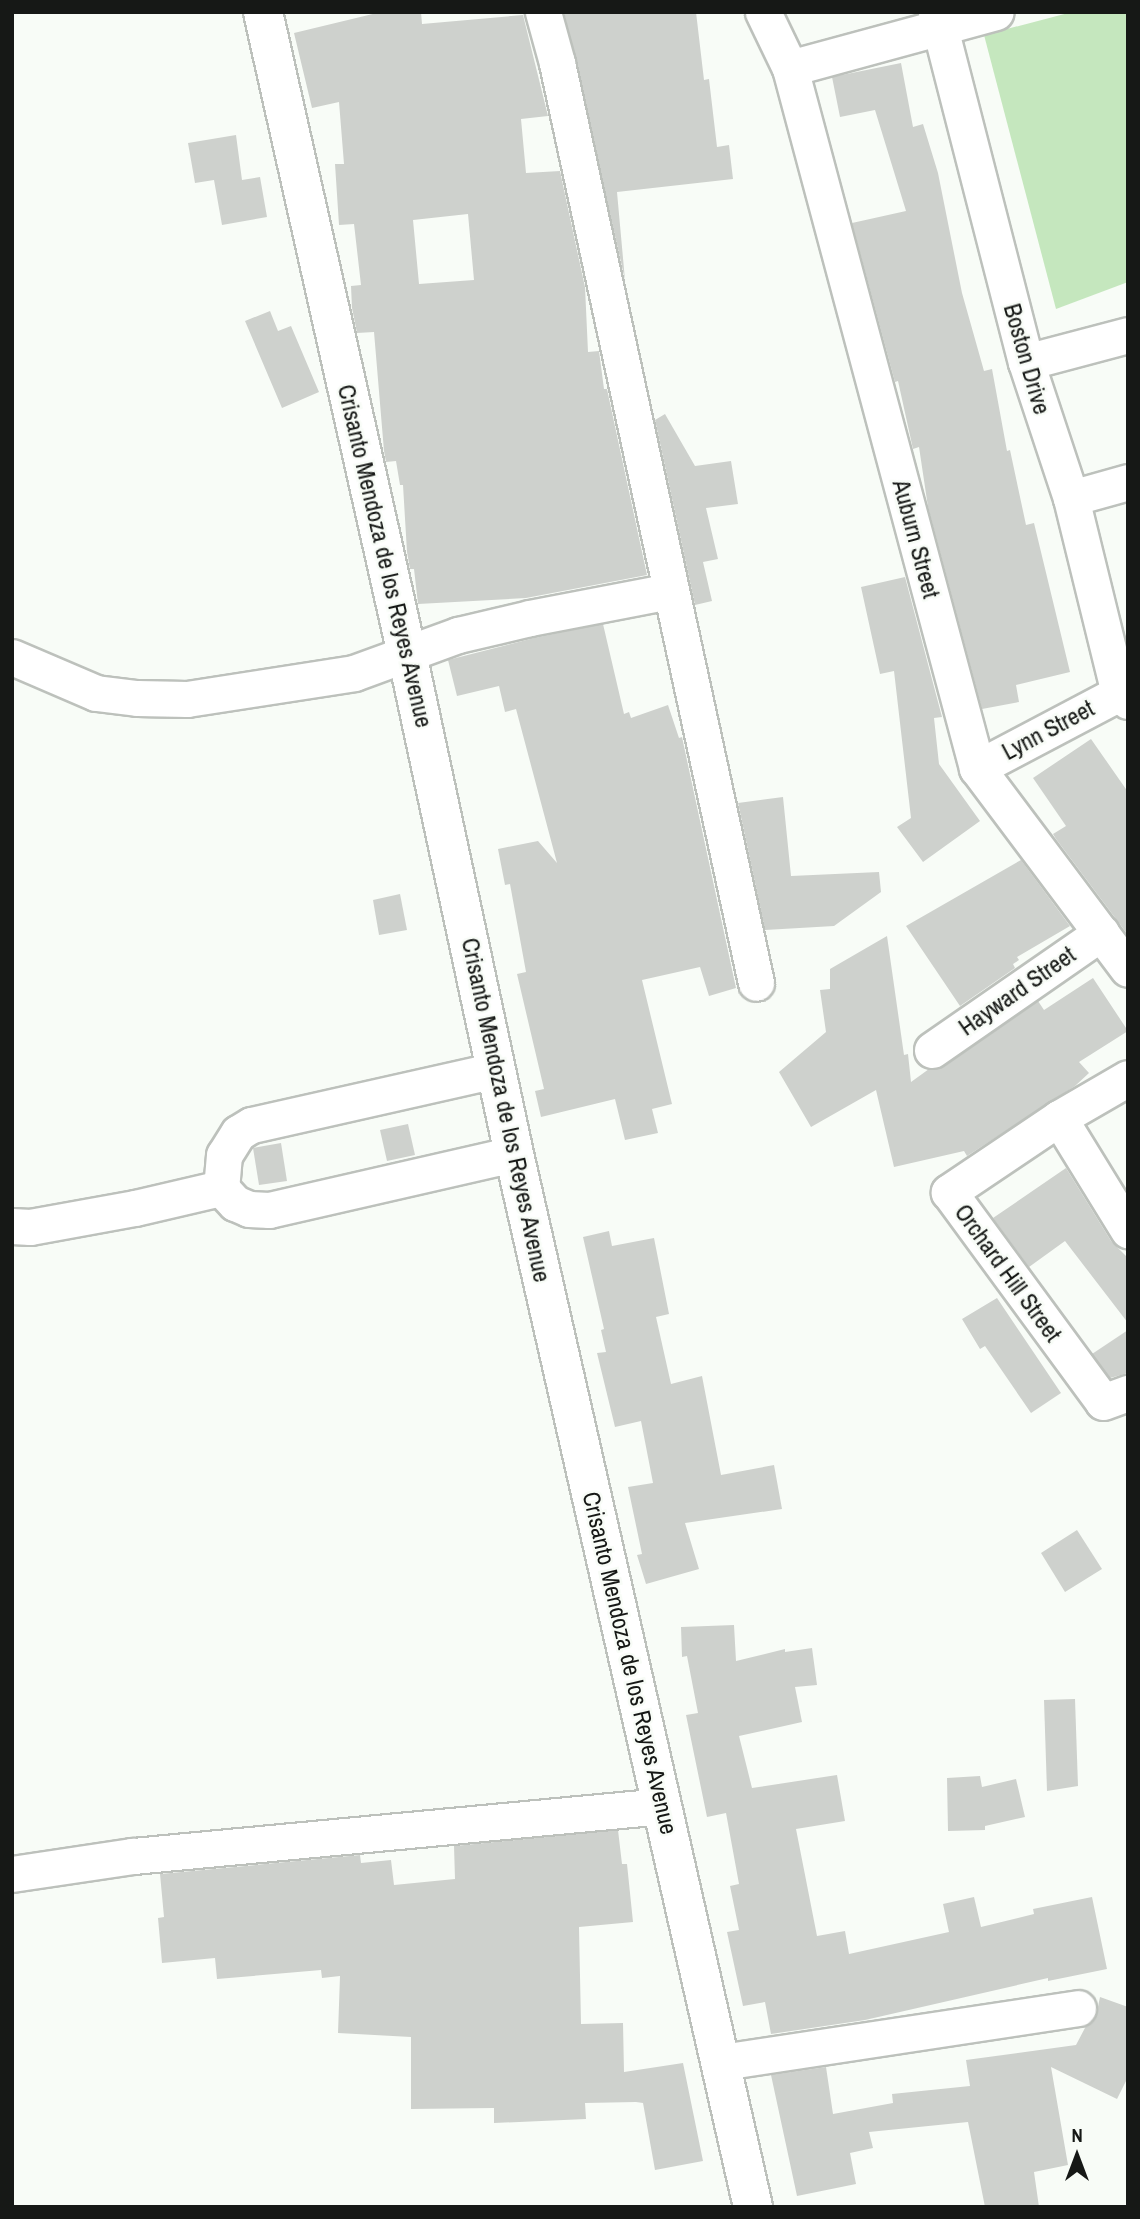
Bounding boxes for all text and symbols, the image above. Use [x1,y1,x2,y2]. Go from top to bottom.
street label: Boston Drive [997,300,1057,418]
street label: Crisanto Mendoza de los Reyes Avenue [331,381,439,731]
street label: Auburn Street [886,477,946,601]
street label: Lynn Street [997,694,1099,766]
street label: Crisanto Mendoza de los Reyes Avenue [455,935,557,1285]
street label: Hayward Street [953,940,1081,1042]
street label: Orchard Hill Street [948,1199,1068,1347]
street label: Crisanto Mendoza de los Reyes Avenue [576,1488,684,1838]
north arrow [1042,2121,1112,2191]
text: N [1071,2122,1083,2148]

